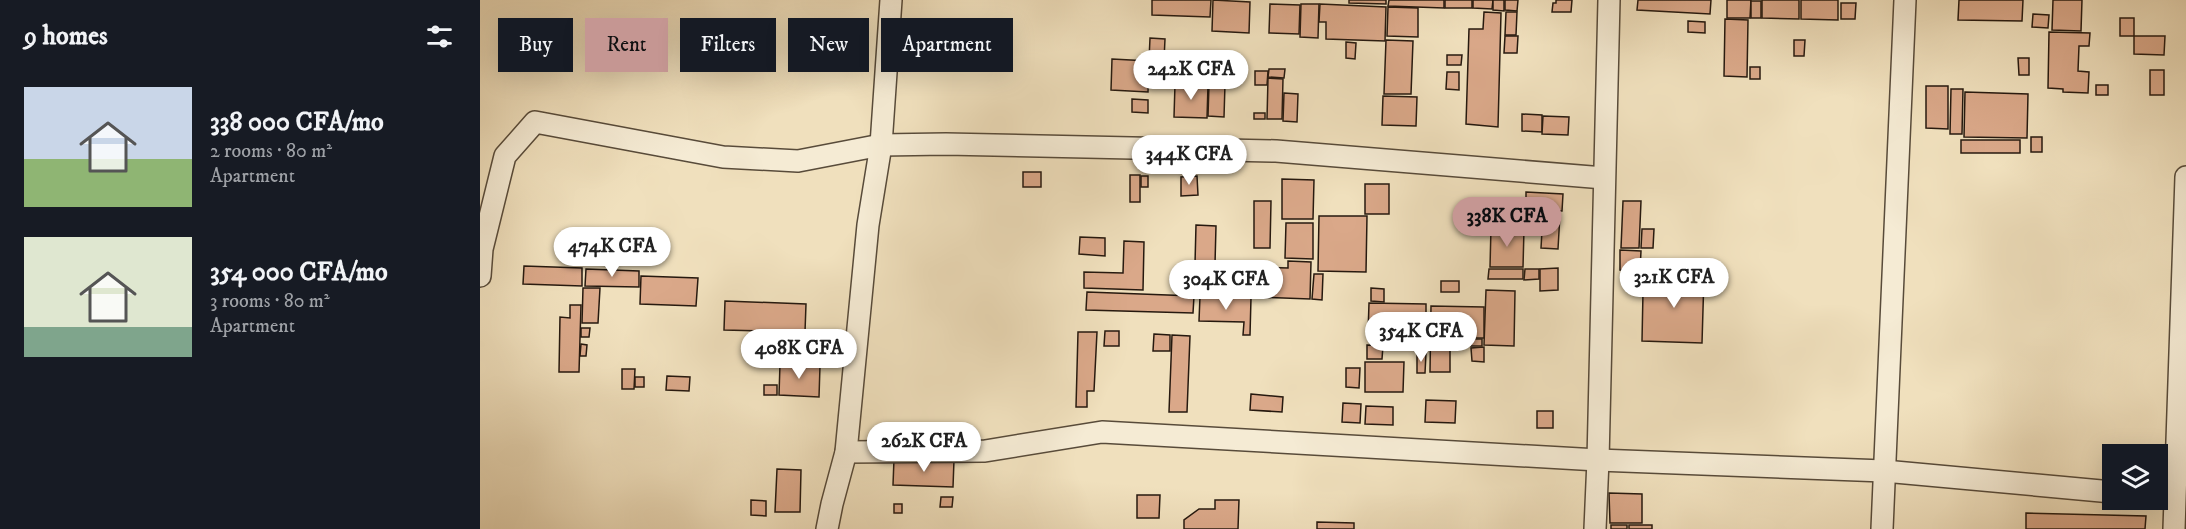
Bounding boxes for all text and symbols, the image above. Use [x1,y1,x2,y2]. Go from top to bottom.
chip: Buy [498,18,573,72]
chip: Rent [585,18,668,72]
chip: Filters [680,18,776,72]
chip: New [788,18,869,72]
chip: Apartment [881,18,1013,72]
text: 9 homes [24,20,108,53]
icon: filters [423,20,456,53]
pin: 242K CFA [1129,50,1253,101]
text: 242K CFA [1147,57,1235,82]
text: 338 000 CFA/mo [210,106,384,139]
icon: home [72,111,144,183]
pin: 344K CFA [1127,135,1251,186]
text: 2 rooms · 80 m² [210,139,332,164]
text: 344K CFA [1146,142,1232,167]
text: Apartment [210,164,295,189]
pin: 338K CFA [1445,197,1569,248]
text: 338K CFA [1466,204,1548,229]
pin: 474K CFA [550,227,674,278]
text: 474K CFA [568,234,656,259]
text: 354 000 CFA/mo [210,256,388,289]
pin: 321K CFA [1612,258,1736,309]
pin: 304K CFA [1164,260,1288,311]
icon: home [72,261,144,333]
text: 321K CFA [1634,265,1714,290]
text: 304K CFA [1183,267,1269,292]
text: 3 rooms · 80 m² [210,289,330,314]
pin: 354K CFA [1359,312,1483,363]
text: Apartment [210,314,295,339]
text: 354K CFA [1379,319,1463,344]
pin: 408K CFA [737,329,861,380]
text: 408K CFA [755,336,843,361]
pin: 262K CFA [862,422,986,473]
text: 262K CFA [881,429,967,454]
map controls [2102,444,2168,510]
button: layers [2102,444,2168,510]

